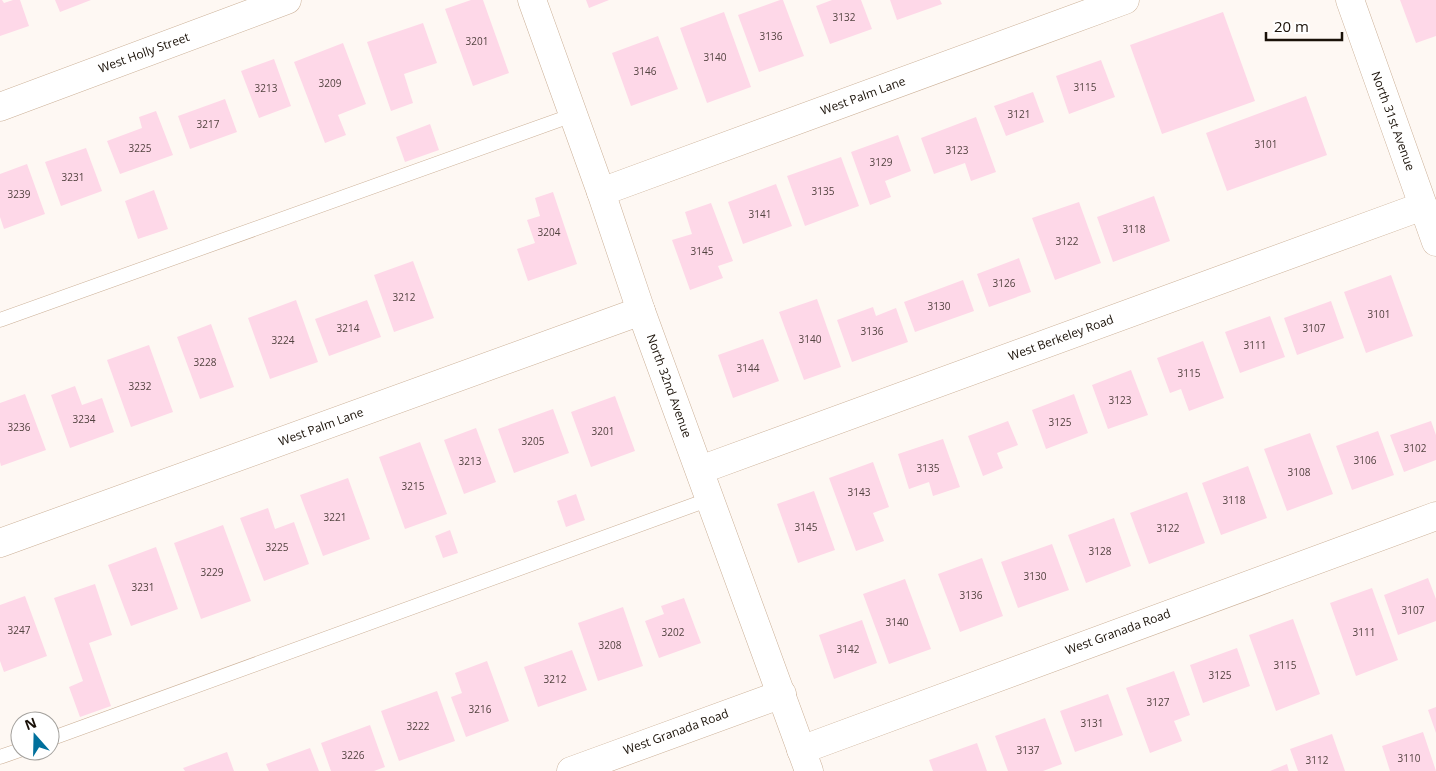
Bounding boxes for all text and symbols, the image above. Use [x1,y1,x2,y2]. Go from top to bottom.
house number: 3132 [833,10,856,24]
scale bar [1266,10,1342,42]
text: 20 m [1274,16,1309,36]
street label: West Holly Street [96,28,192,77]
house number: 3136 [760,29,783,43]
house number: 3201 [466,34,488,48]
house number: 3140 [704,50,727,64]
house number: 3146 [634,64,657,78]
street label: North 31st Avenue [1368,69,1419,173]
street label: West Palm Lane [818,72,908,119]
house number: 3209 [319,76,342,90]
house number: 3115 [1074,80,1097,94]
house number: 3213 [255,81,278,95]
house number: 3121 [1008,107,1030,121]
house number: 3217 [197,117,220,131]
house number: 3101 [1255,137,1277,151]
house number: 3225 [129,141,152,155]
house number: 3123 [946,143,969,157]
house number: 3129 [870,155,893,169]
house number: 3231 [62,170,84,184]
house number: 3135 [812,184,835,198]
house number: 3239 [8,187,31,201]
house number: 3141 [749,207,771,221]
house number: 3118 [1123,222,1146,236]
house number: 3204 [538,225,561,239]
house number: 3122 [1056,234,1079,248]
house number: 3145 [691,244,714,258]
house number: 3126 [993,276,1016,290]
house number: 3212 [393,290,416,304]
house number: 3130 [928,299,951,313]
house number: 3101 [1368,307,1390,321]
street label: West Berkeley Road [1006,311,1116,364]
house number: 3214 [337,321,360,335]
house number: 3107 [1303,321,1326,335]
house number: 3136 [861,324,884,338]
street label: North 32nd Avenue [643,332,696,440]
house number: 3140 [799,332,822,346]
house number: 3224 [272,333,295,347]
house number: 3111 [1244,338,1266,352]
house number: 3228 [194,355,217,369]
house number: 3144 [737,361,760,375]
house number: 3115 [1178,366,1201,380]
house number: 3232 [129,379,152,393]
house number: 3123 [1109,393,1132,407]
street label: West Palm Lane [276,403,366,450]
house number: 3234 [73,412,96,426]
house number: 3125 [1049,415,1072,429]
house number: 3236 [8,420,31,434]
house number: 3201 [592,424,614,438]
house number: 3205 [522,434,545,448]
house number: 3102 [1404,441,1427,455]
house number: 3106 [1354,453,1377,467]
house number: 3213 [459,454,482,468]
house number: 3135 [917,461,940,475]
house number: 3108 [1288,465,1311,479]
house number: 3215 [402,479,425,493]
house number: 3143 [848,485,871,499]
house number: 3118 [1223,493,1246,507]
house number: 3221 [324,510,346,524]
house number: 3145 [795,520,818,534]
house number: 3122 [1157,521,1180,535]
house number: 3225 [266,540,289,554]
house number: 3128 [1089,544,1112,558]
house number: 3229 [201,565,224,579]
house number: 3130 [1024,569,1047,583]
house number: 3231 [132,580,154,594]
house number: 3136 [960,588,983,602]
house number: 3107 [1402,603,1425,617]
street label: West Granada Road [1063,605,1173,659]
house number: 3140 [886,615,909,629]
house number: 3247 [8,623,31,637]
house number: 3202 [662,625,685,639]
house number: 3111 [1353,625,1375,639]
house number: 3208 [599,638,622,652]
house number: 3142 [837,642,860,656]
house number: 3115 [1274,658,1297,672]
house number: 3125 [1209,668,1232,682]
house number: 3212 [544,672,567,686]
house number: 3127 [1147,695,1170,709]
house number: 3216 [469,702,492,716]
street label: West Granada Road [621,705,731,759]
north arrow [10,711,60,761]
text: N [22,712,39,734]
house number: 3131 [1081,716,1103,730]
house number: 3222 [407,719,430,733]
house number: 3137 [1017,743,1040,757]
house number: 3226 [342,748,365,762]
house number: 3110 [1398,751,1421,765]
house number: 3112 [1306,753,1329,767]

